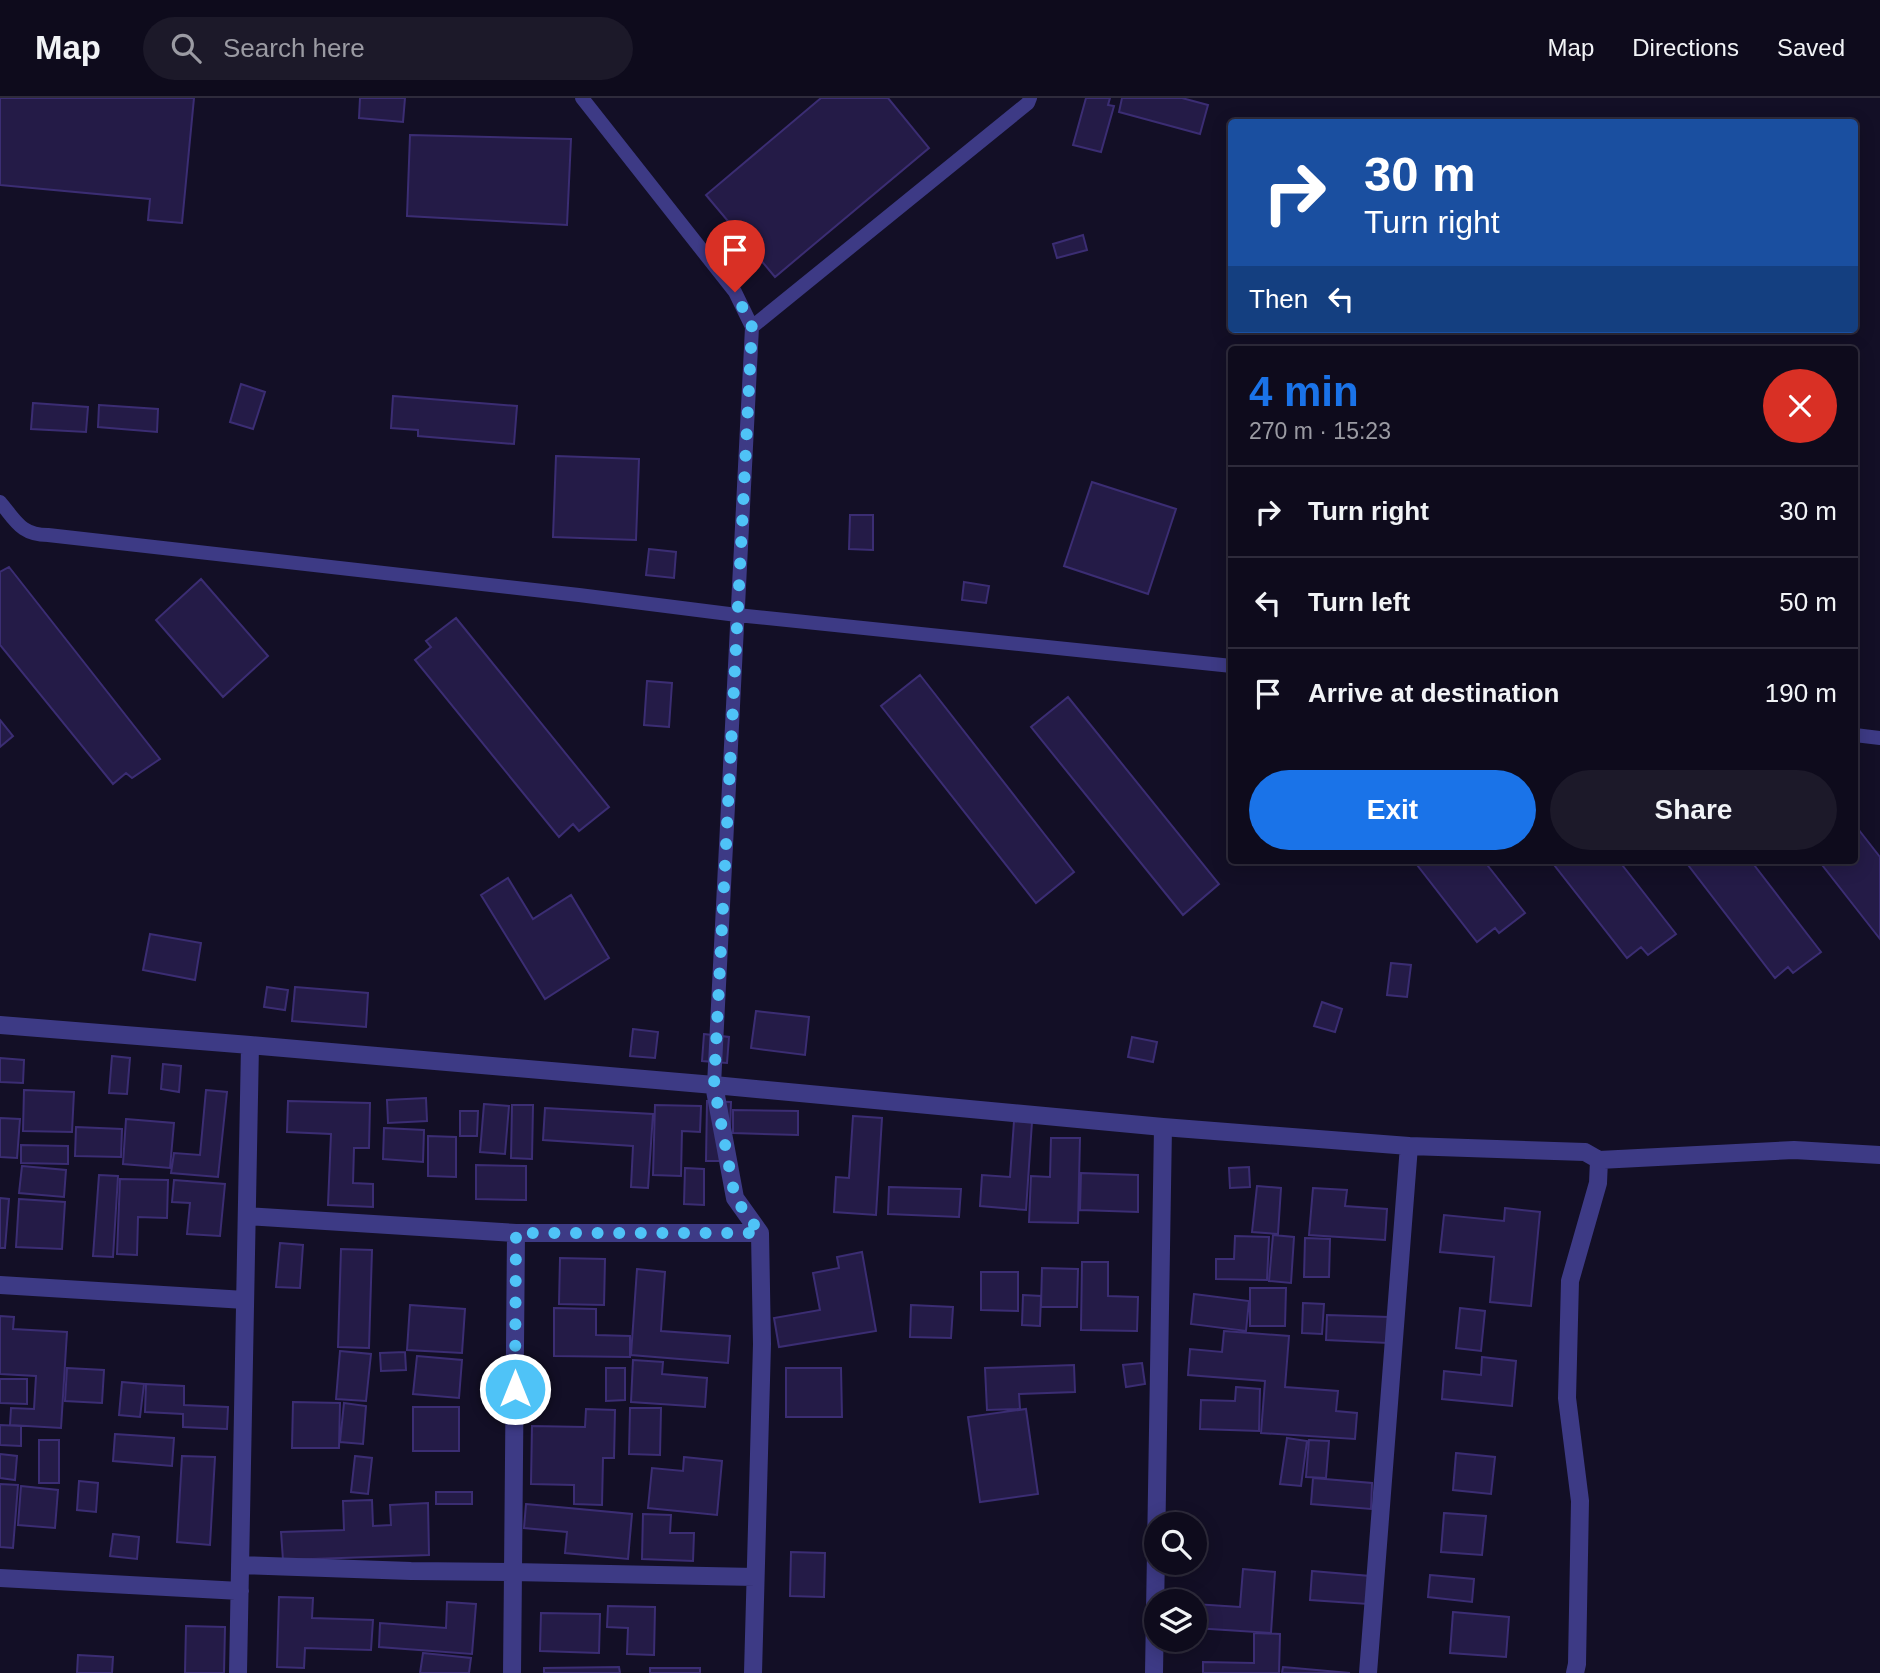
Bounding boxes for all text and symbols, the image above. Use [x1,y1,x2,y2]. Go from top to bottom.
search box [143,17,633,80]
text: Map [35,29,101,66]
icon: search [167,29,205,67]
text: Search here [223,33,365,63]
text: Map [1548,34,1594,61]
text: Directions [1632,34,1739,61]
text: Saved [1777,34,1845,61]
icon: right [1249,147,1340,238]
text: 30 m [1364,147,1476,201]
text: Turn right [1364,204,1500,240]
pin [705,220,765,292]
icon: arrive [716,231,754,269]
icon: left [1322,280,1360,318]
text: Then [1249,284,1308,314]
text: 4 min [1249,368,1359,415]
button: close [1763,369,1837,443]
text: 270 m · 15:23 [1249,418,1391,444]
icon: right [1249,493,1287,531]
text: Turn right [1308,496,1429,526]
text: 30 m [1779,496,1837,526]
icon: left [1249,584,1287,622]
text: Turn left [1308,587,1410,617]
text: 50 m [1779,587,1837,617]
icon: arrive [1249,675,1287,713]
text: Arrive at destination [1308,678,1559,708]
text: 190 m [1765,678,1837,708]
button: Exit [1249,770,1536,850]
button: Share [1550,770,1837,850]
position arrow [478,1352,552,1426]
map controls [1144,1512,1207,1652]
button: search [1144,1512,1207,1575]
button: layers [1144,1589,1207,1652]

